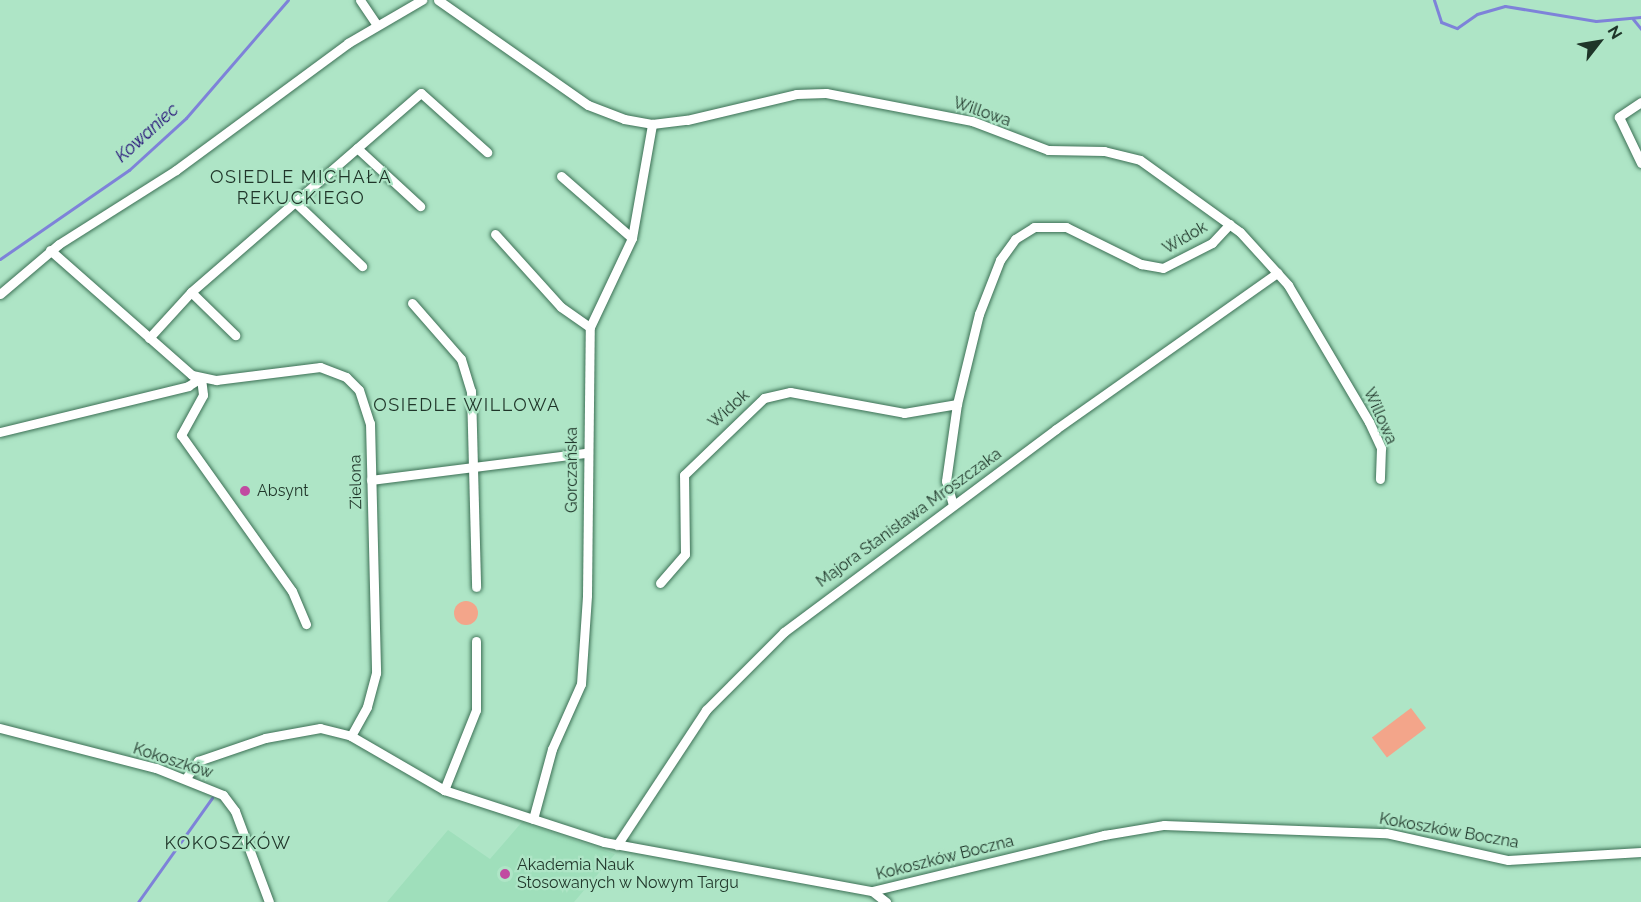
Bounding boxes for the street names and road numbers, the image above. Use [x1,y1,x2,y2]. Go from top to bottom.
street label: Willowa [951,93,1013,131]
street label: Widok [1159,218,1211,258]
street label: Willowa [1359,385,1401,447]
street label: Widok [705,386,753,432]
street label: Gorczańska [562,427,582,513]
street label: Majora Stanisława Mroszczaka [813,444,1005,592]
street label: Zielona [346,454,366,510]
street label: Kokoszków [131,739,215,783]
street label: Kokoszków Boczna [1378,809,1520,853]
street label: Kokoszków Boczna [874,832,1016,884]

